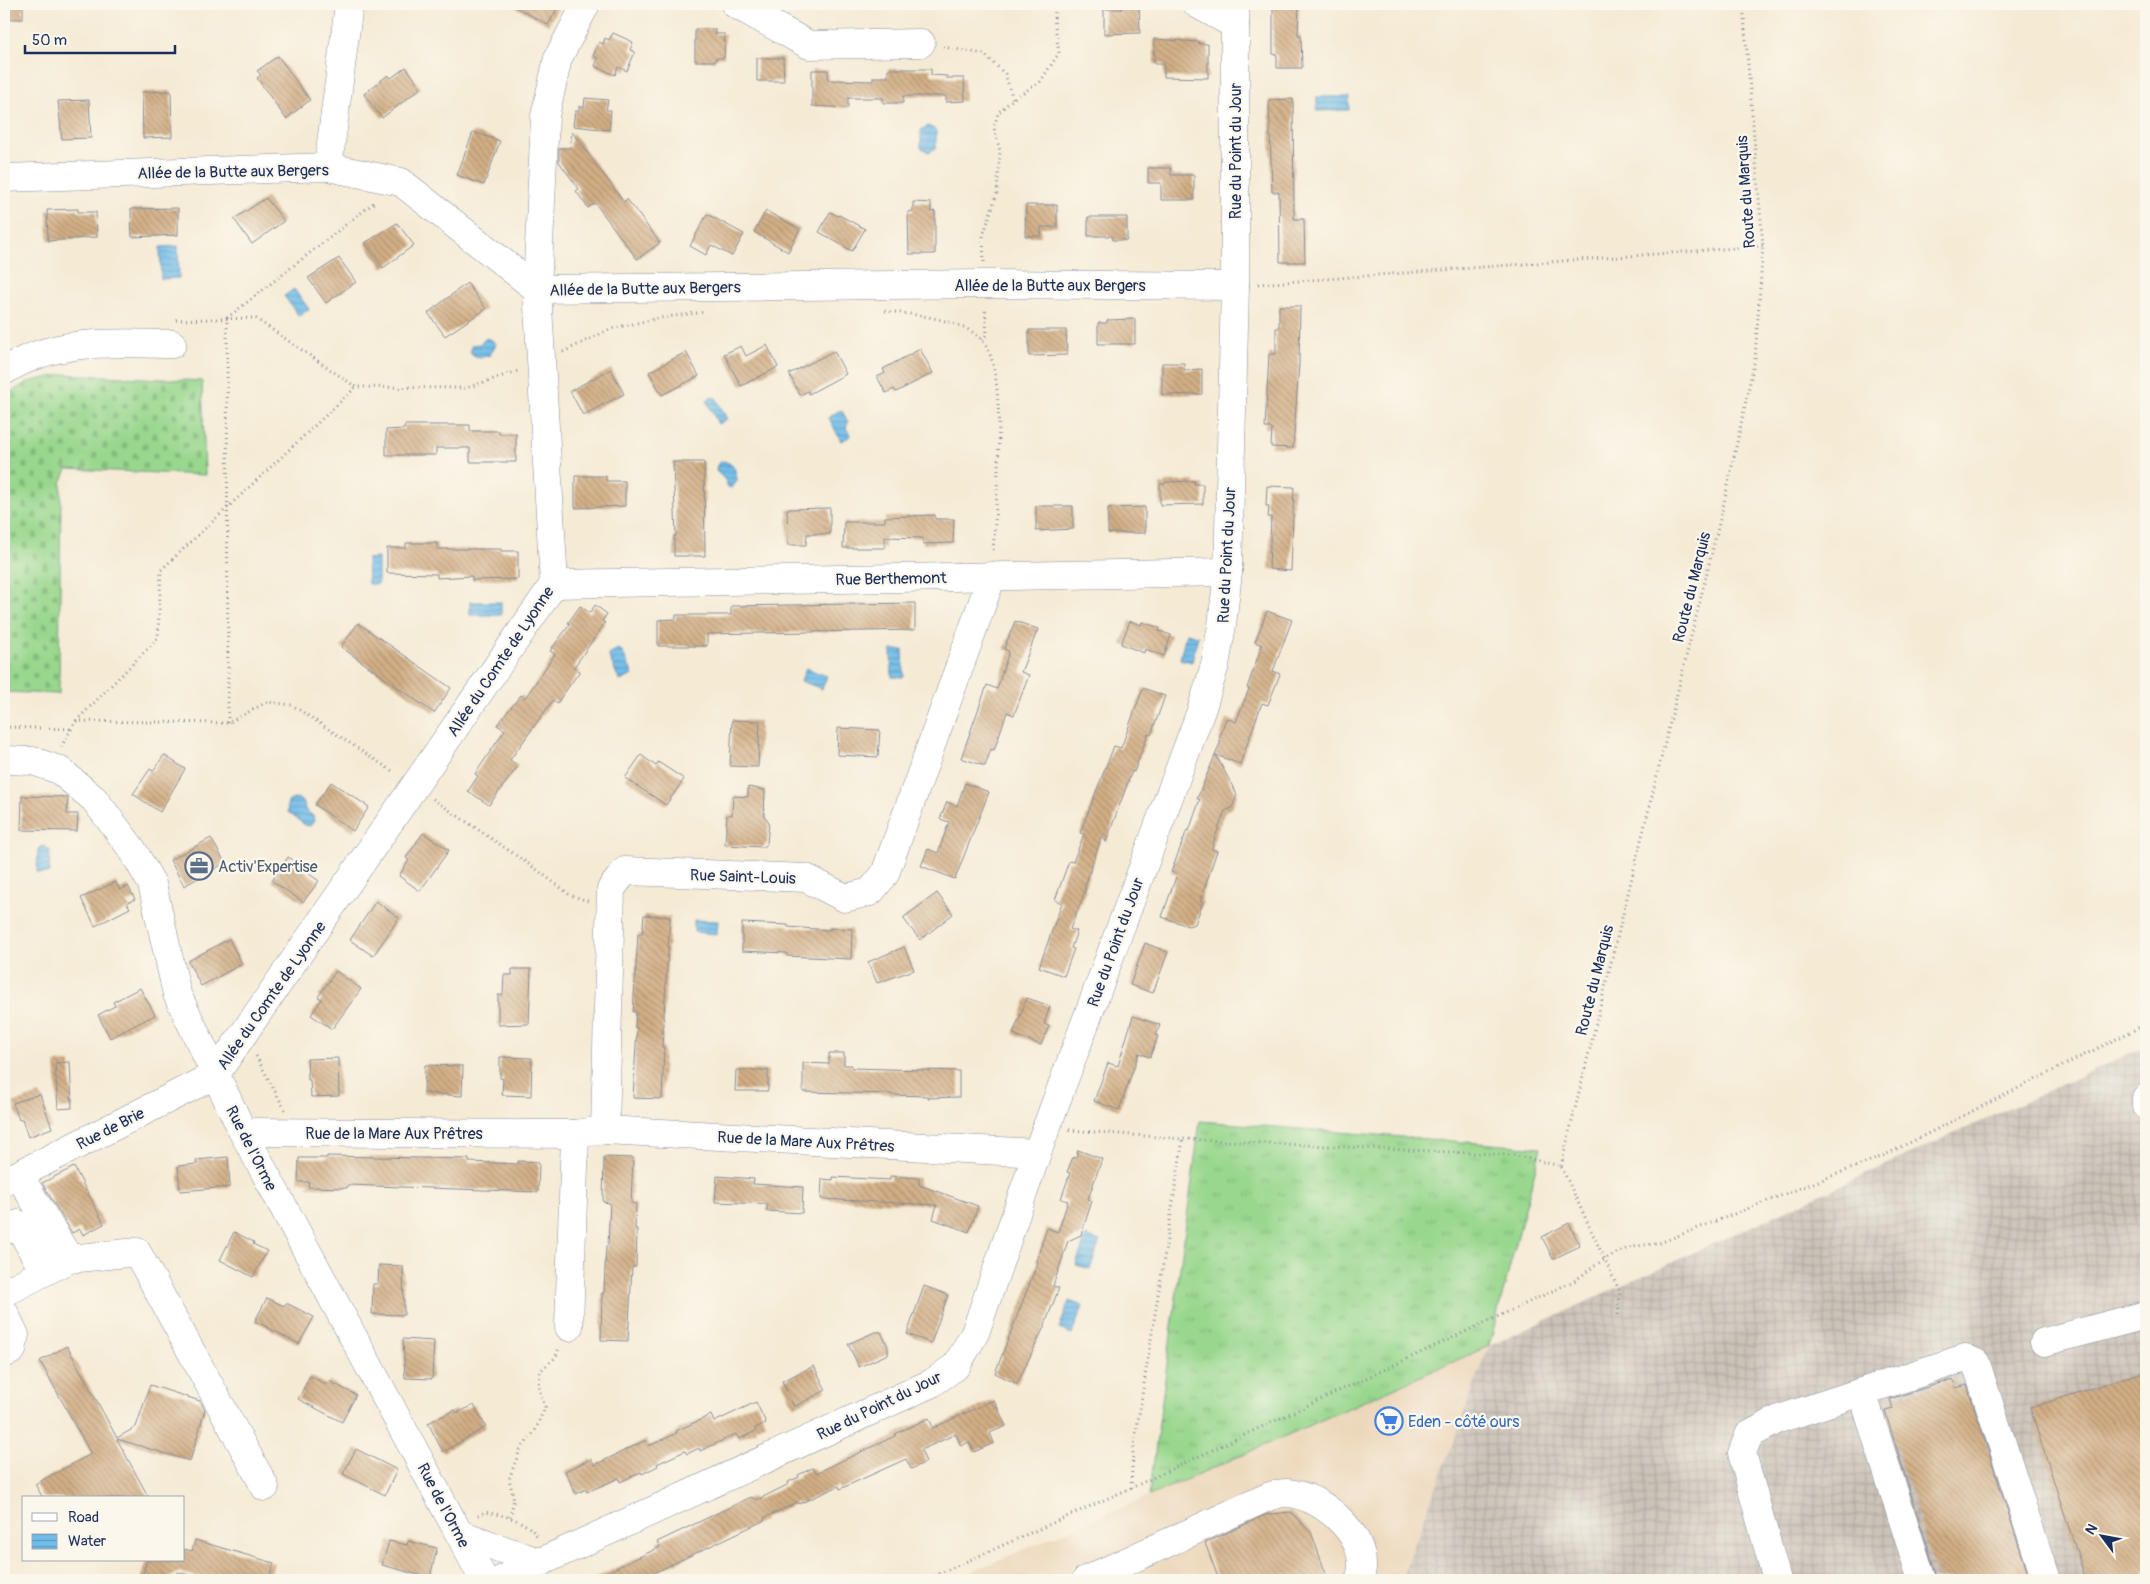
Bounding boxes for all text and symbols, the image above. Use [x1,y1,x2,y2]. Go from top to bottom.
scale bar [25,22,175,54]
text: 50 m [32,31,67,50]
street label: Rue du Point du Jour [1226,83,1246,219]
street label: Route du Marquis [1732,135,1760,249]
street label: Allée de la Butte aux Bergers [137,160,329,184]
street label: Allée de la Butte aux Bergers [954,276,1146,296]
street label: Allée de la Butte aux Bergers [549,277,741,301]
street label: Rue du Point du Jour [1213,486,1241,624]
street label: Route du Marquis [1669,530,1715,645]
street label: Rue Berthemont [835,568,947,590]
street label: Allée du Comte de Lyonne [443,583,559,740]
office icon: Activ'Expertise [184,851,214,881]
place label: Activ'Expertise [218,857,318,877]
street label: Rue Saint-Louis [690,865,796,889]
street label: Rue du Point du Jour [1083,875,1149,1010]
street label: Allée du Comte de Lyonne [213,917,331,1074]
street label: Route du Marquis [1572,923,1618,1038]
street label: Rue de l'Orme [221,1102,281,1195]
street label: Rue de Brie [73,1103,148,1154]
street label: Rue de la Mare Aux Prêtres [305,1124,483,1144]
street label: Rue de la Mare Aux Prêtres [717,1127,895,1157]
street label: Rue du Point du Jour [814,1367,945,1445]
supermarket icon: Eden - côté ours [1374,1406,1404,1436]
place label: Eden - côté ours [1408,1412,1520,1432]
street label: Rue de l'Orme [412,1460,474,1551]
legend [22,1496,185,1562]
text: Road [68,1508,99,1527]
north arrow [2078,1512,2128,1562]
text: N [2082,1521,2101,1538]
text: Water [68,1532,107,1551]

